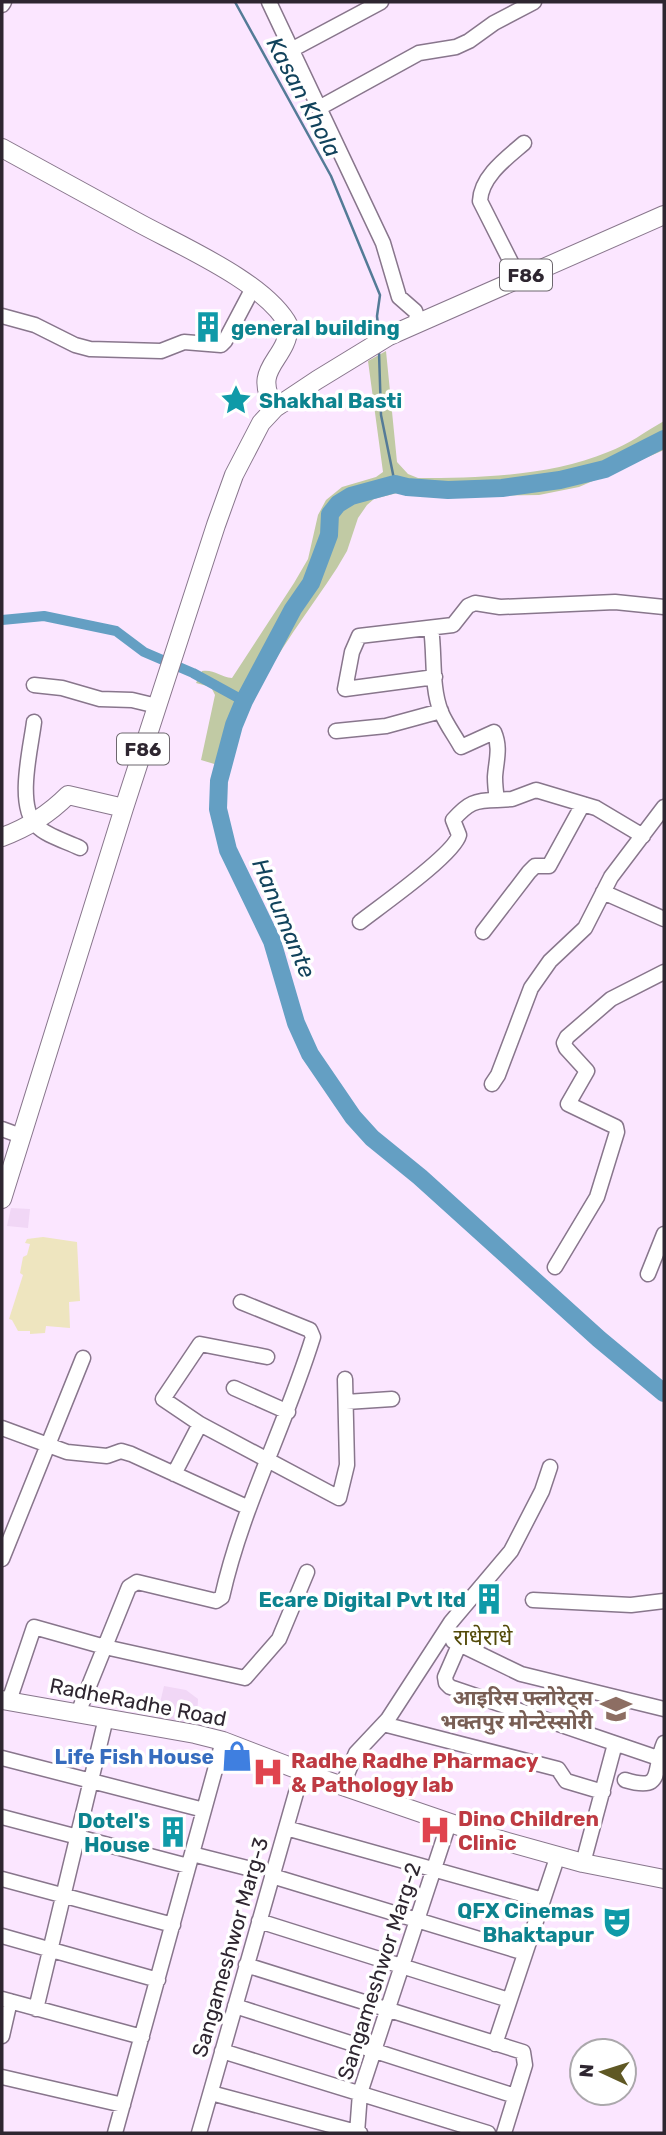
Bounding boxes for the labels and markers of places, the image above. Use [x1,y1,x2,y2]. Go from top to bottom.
building icon: general building [191,310,225,344]
place label: general building [231,315,400,340]
place icon: Shakhal Basti [219,383,253,417]
place label: Shakhal Basti [259,388,402,413]
building icon: Ecare Digital Pvt ltd [472,1582,506,1616]
place label: Ecare Digital Pvt ltd [258,1587,466,1612]
place label: आइरिस फ्लोरेट्स भक्तपुर मोन्टेस्सोरी [440,1685,594,1735]
school or university icon: आइरिस फ्लोरेट्स भक्तपुर मोन्टेस्सोरी [599,1692,633,1726]
shop icon: Life Fish House [220,1739,254,1773]
place label: Life Fish House [55,1744,214,1769]
place label: Radhe Radhe Pharmacy & Pathology lab [291,1748,539,1797]
hospital icon: Radhe Radhe Pharmacy & Pathology lab [251,1755,285,1789]
place label: Dino Children Clinic [458,1806,599,1855]
place label: Dotel's House [78,1808,150,1857]
hospital icon: Dino Children Clinic [418,1813,452,1847]
building icon: Dotel's House [156,1815,190,1849]
place label: QFX Cinemas Bhaktapur [457,1898,594,1947]
theatre icon: QFX Cinemas Bhaktapur [600,1905,634,1939]

